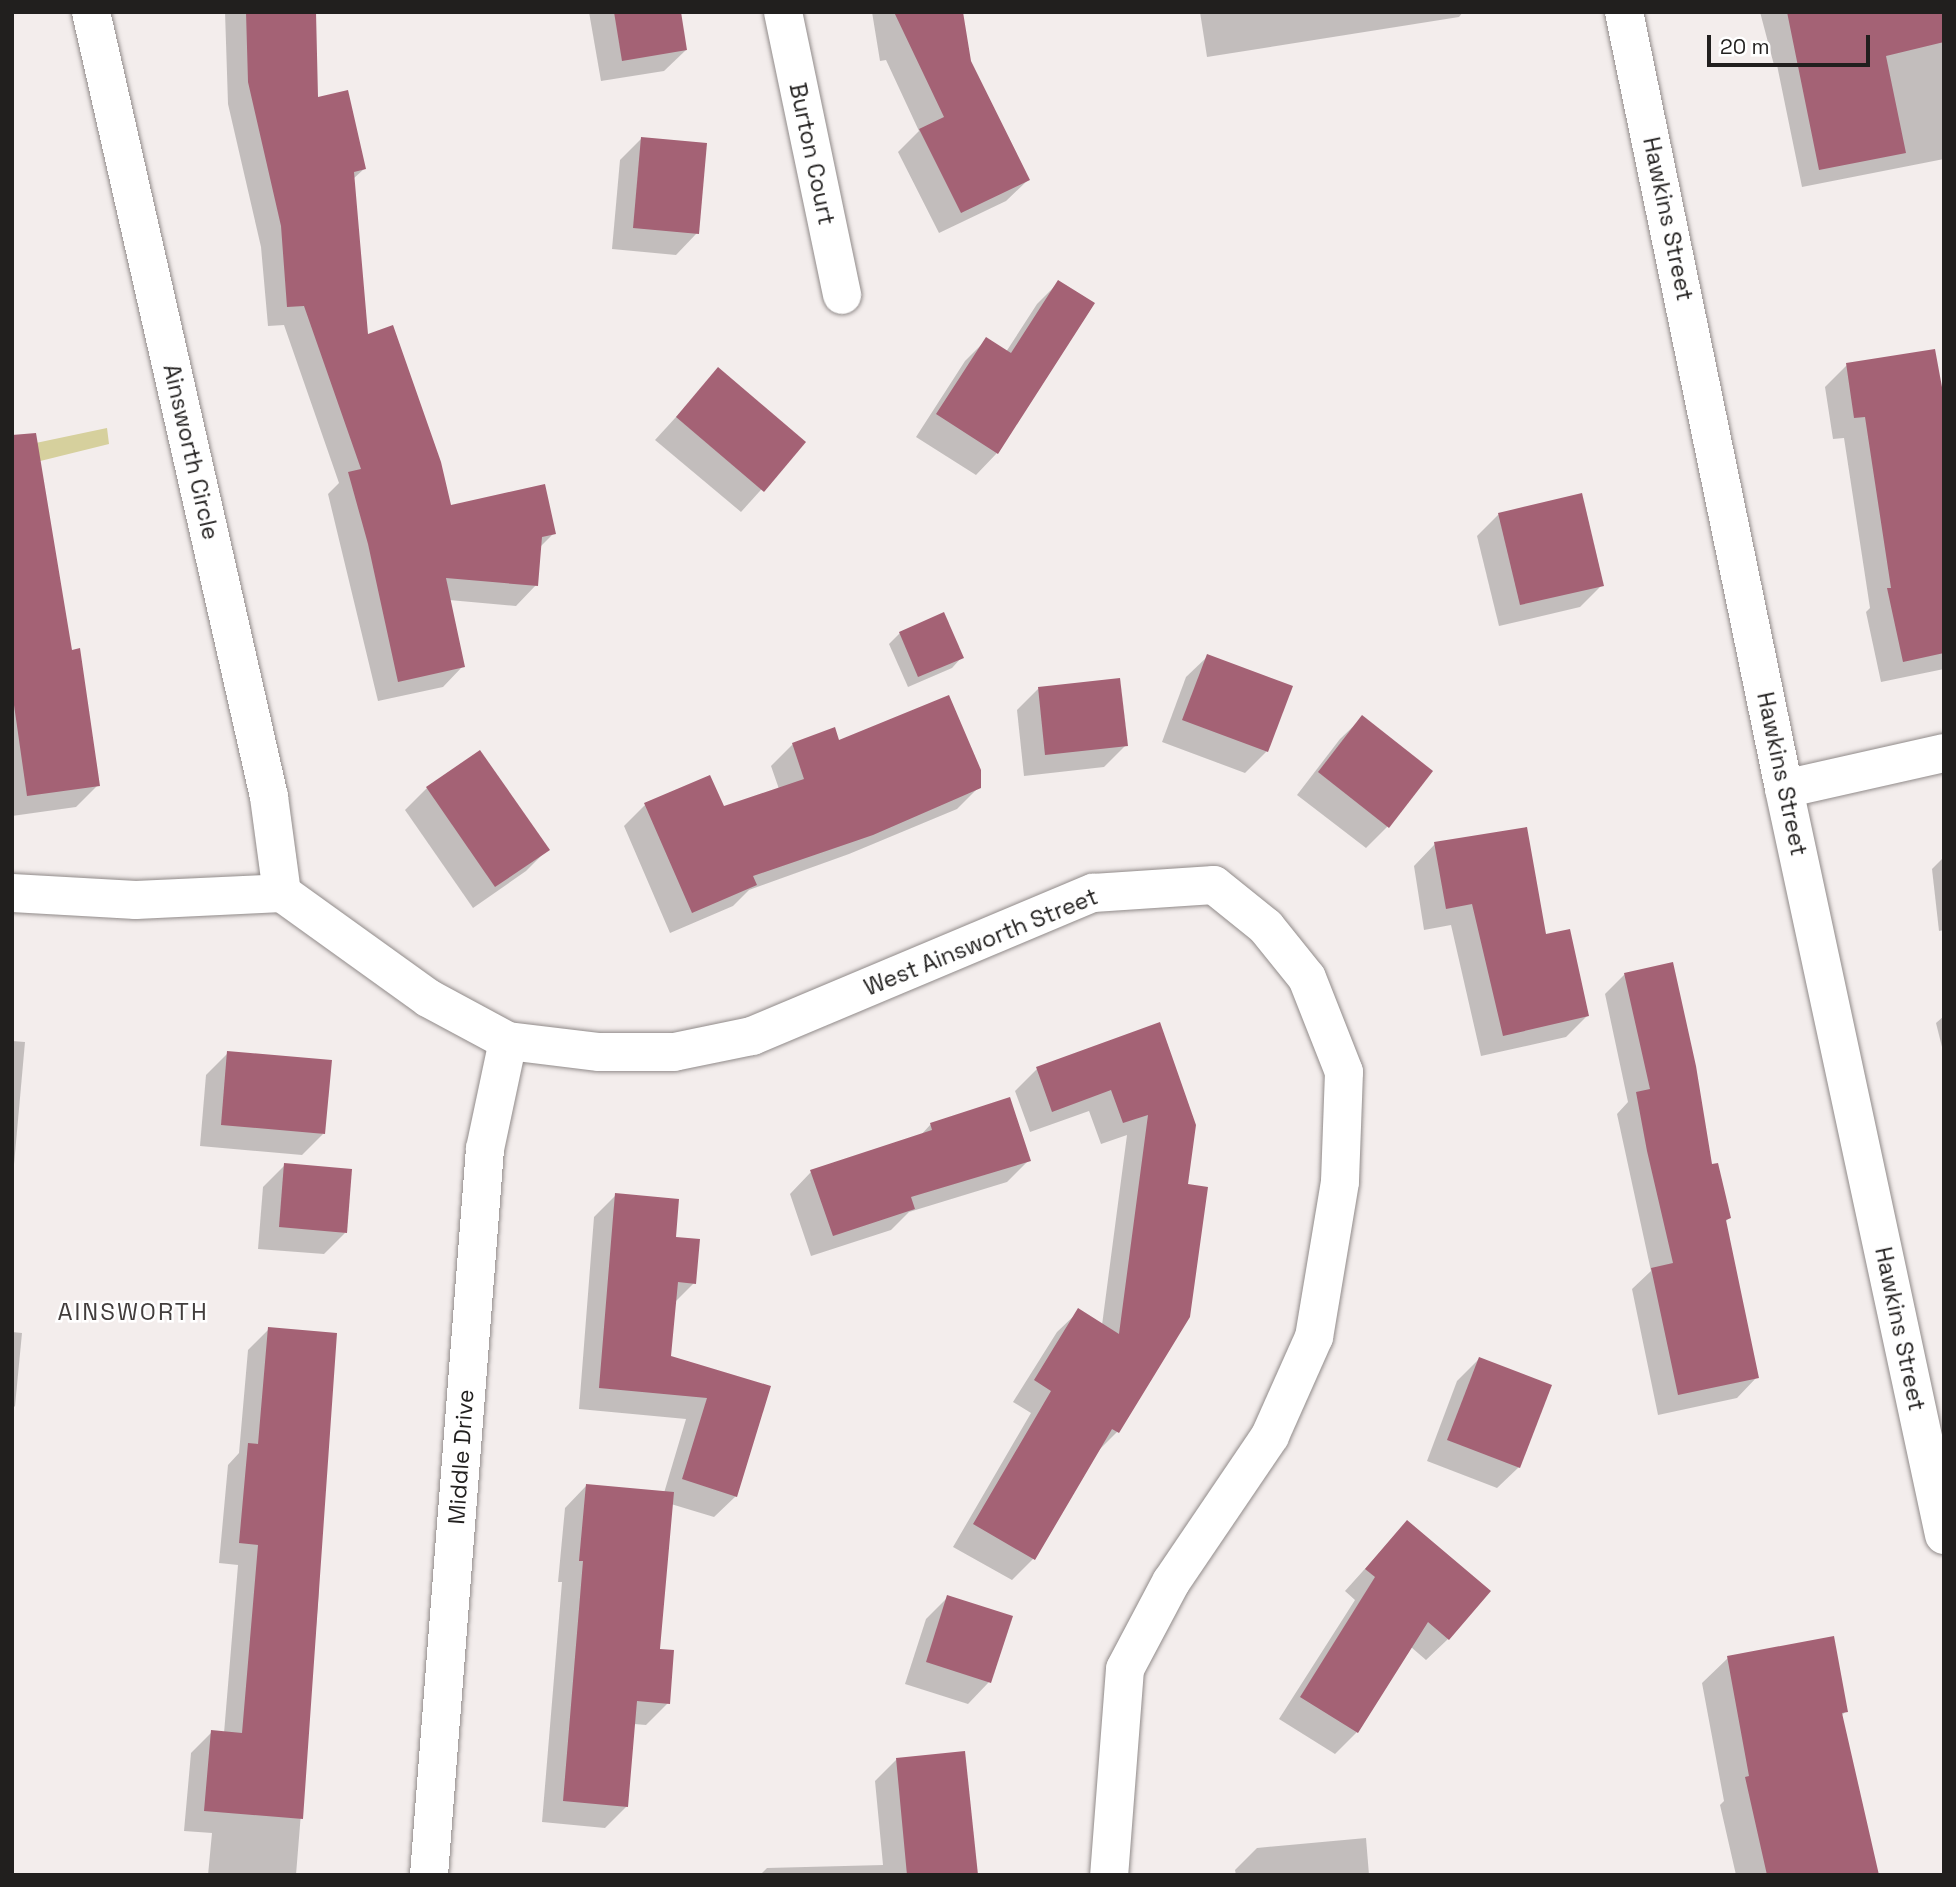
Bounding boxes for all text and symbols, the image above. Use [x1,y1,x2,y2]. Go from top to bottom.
scale bar [1711,21,1874,65]
text: 20 m [1720,33,1770,60]
street label: Burton Court [783,80,841,228]
street label: Hawkins Street [1637,134,1699,304]
street label: Ainsworth Circle [157,361,225,543]
street label: Hawkins Street [1751,689,1813,859]
street label: West Ainsworth Street [860,882,1102,1002]
street label: Hawkins Street [1869,1244,1931,1414]
district label: AINSWORTH [59,1298,207,1326]
street label: Middle Drive [443,1388,479,1526]

